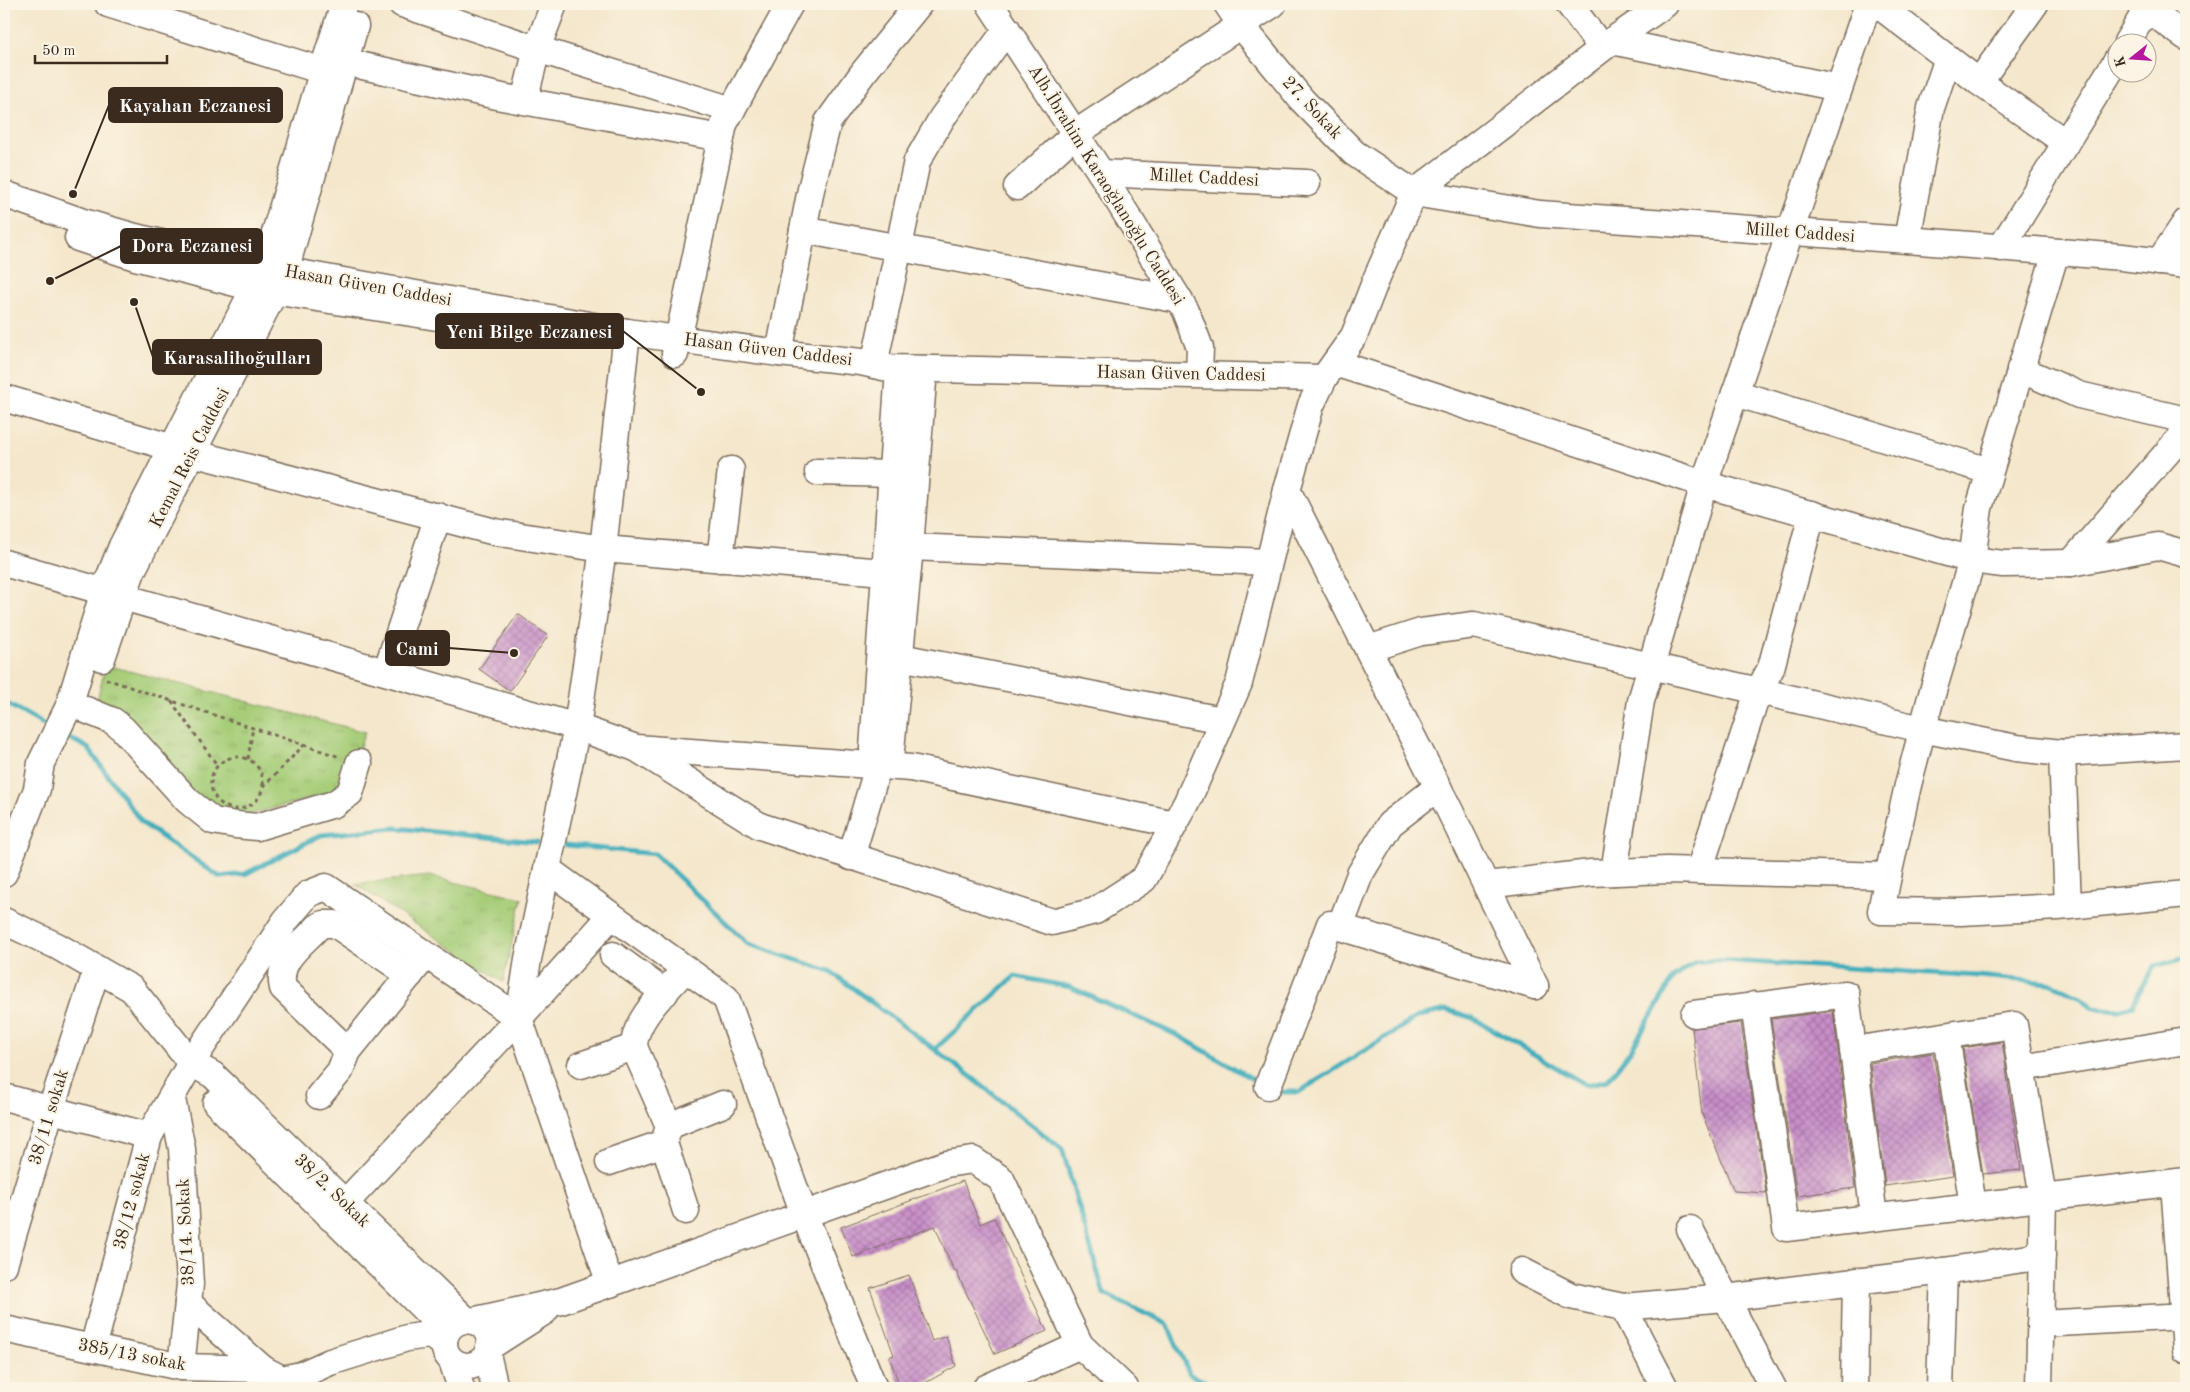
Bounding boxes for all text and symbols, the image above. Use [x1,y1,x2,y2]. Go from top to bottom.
scale bar [35,32,168,64]
north arrow [2108,32,2158,82]
text: 50 m [42,44,76,59]
text: K [2112,54,2129,69]
street label: Alb.İbrahim Karaoğlanoğlu Caddesi [1024,60,1190,308]
street label: 27. Sokak [1279,73,1345,143]
callout: Kayahan Eczanesi [109,88,282,122]
text: Kayahan Eczanesi [119,98,272,117]
street label: Millet Caddesi [1149,166,1260,190]
street label: Millet Caddesi [1745,220,1856,246]
callout: Dora Eczanesi [121,229,262,263]
text: Dora Eczanesi [131,238,253,257]
street label: Hasan Güven Caddesi [283,262,453,310]
callout: Yeni Bilge Eczanesi [436,314,623,348]
text: Yeni Bilge Eczanesi [446,324,613,343]
street label: Hasan Güven Caddesi [683,331,853,369]
callout: Karasalihoğulları [153,340,321,374]
text: Karasalihoğulları [163,350,311,369]
street label: Hasan Güven Caddesi [1096,364,1266,384]
street label: Kemal Reis Caddesi [147,385,233,531]
callout: Cami [386,631,449,665]
text: Cami [395,641,439,660]
street label: 38/11 sokak [26,1067,72,1167]
street label: 38/12 sokak [110,1151,154,1251]
street label: 38/2. Sokak [291,1151,373,1231]
street label: 38/14. Sokak [174,1178,198,1286]
street label: 385/13 sokak [76,1336,188,1374]

